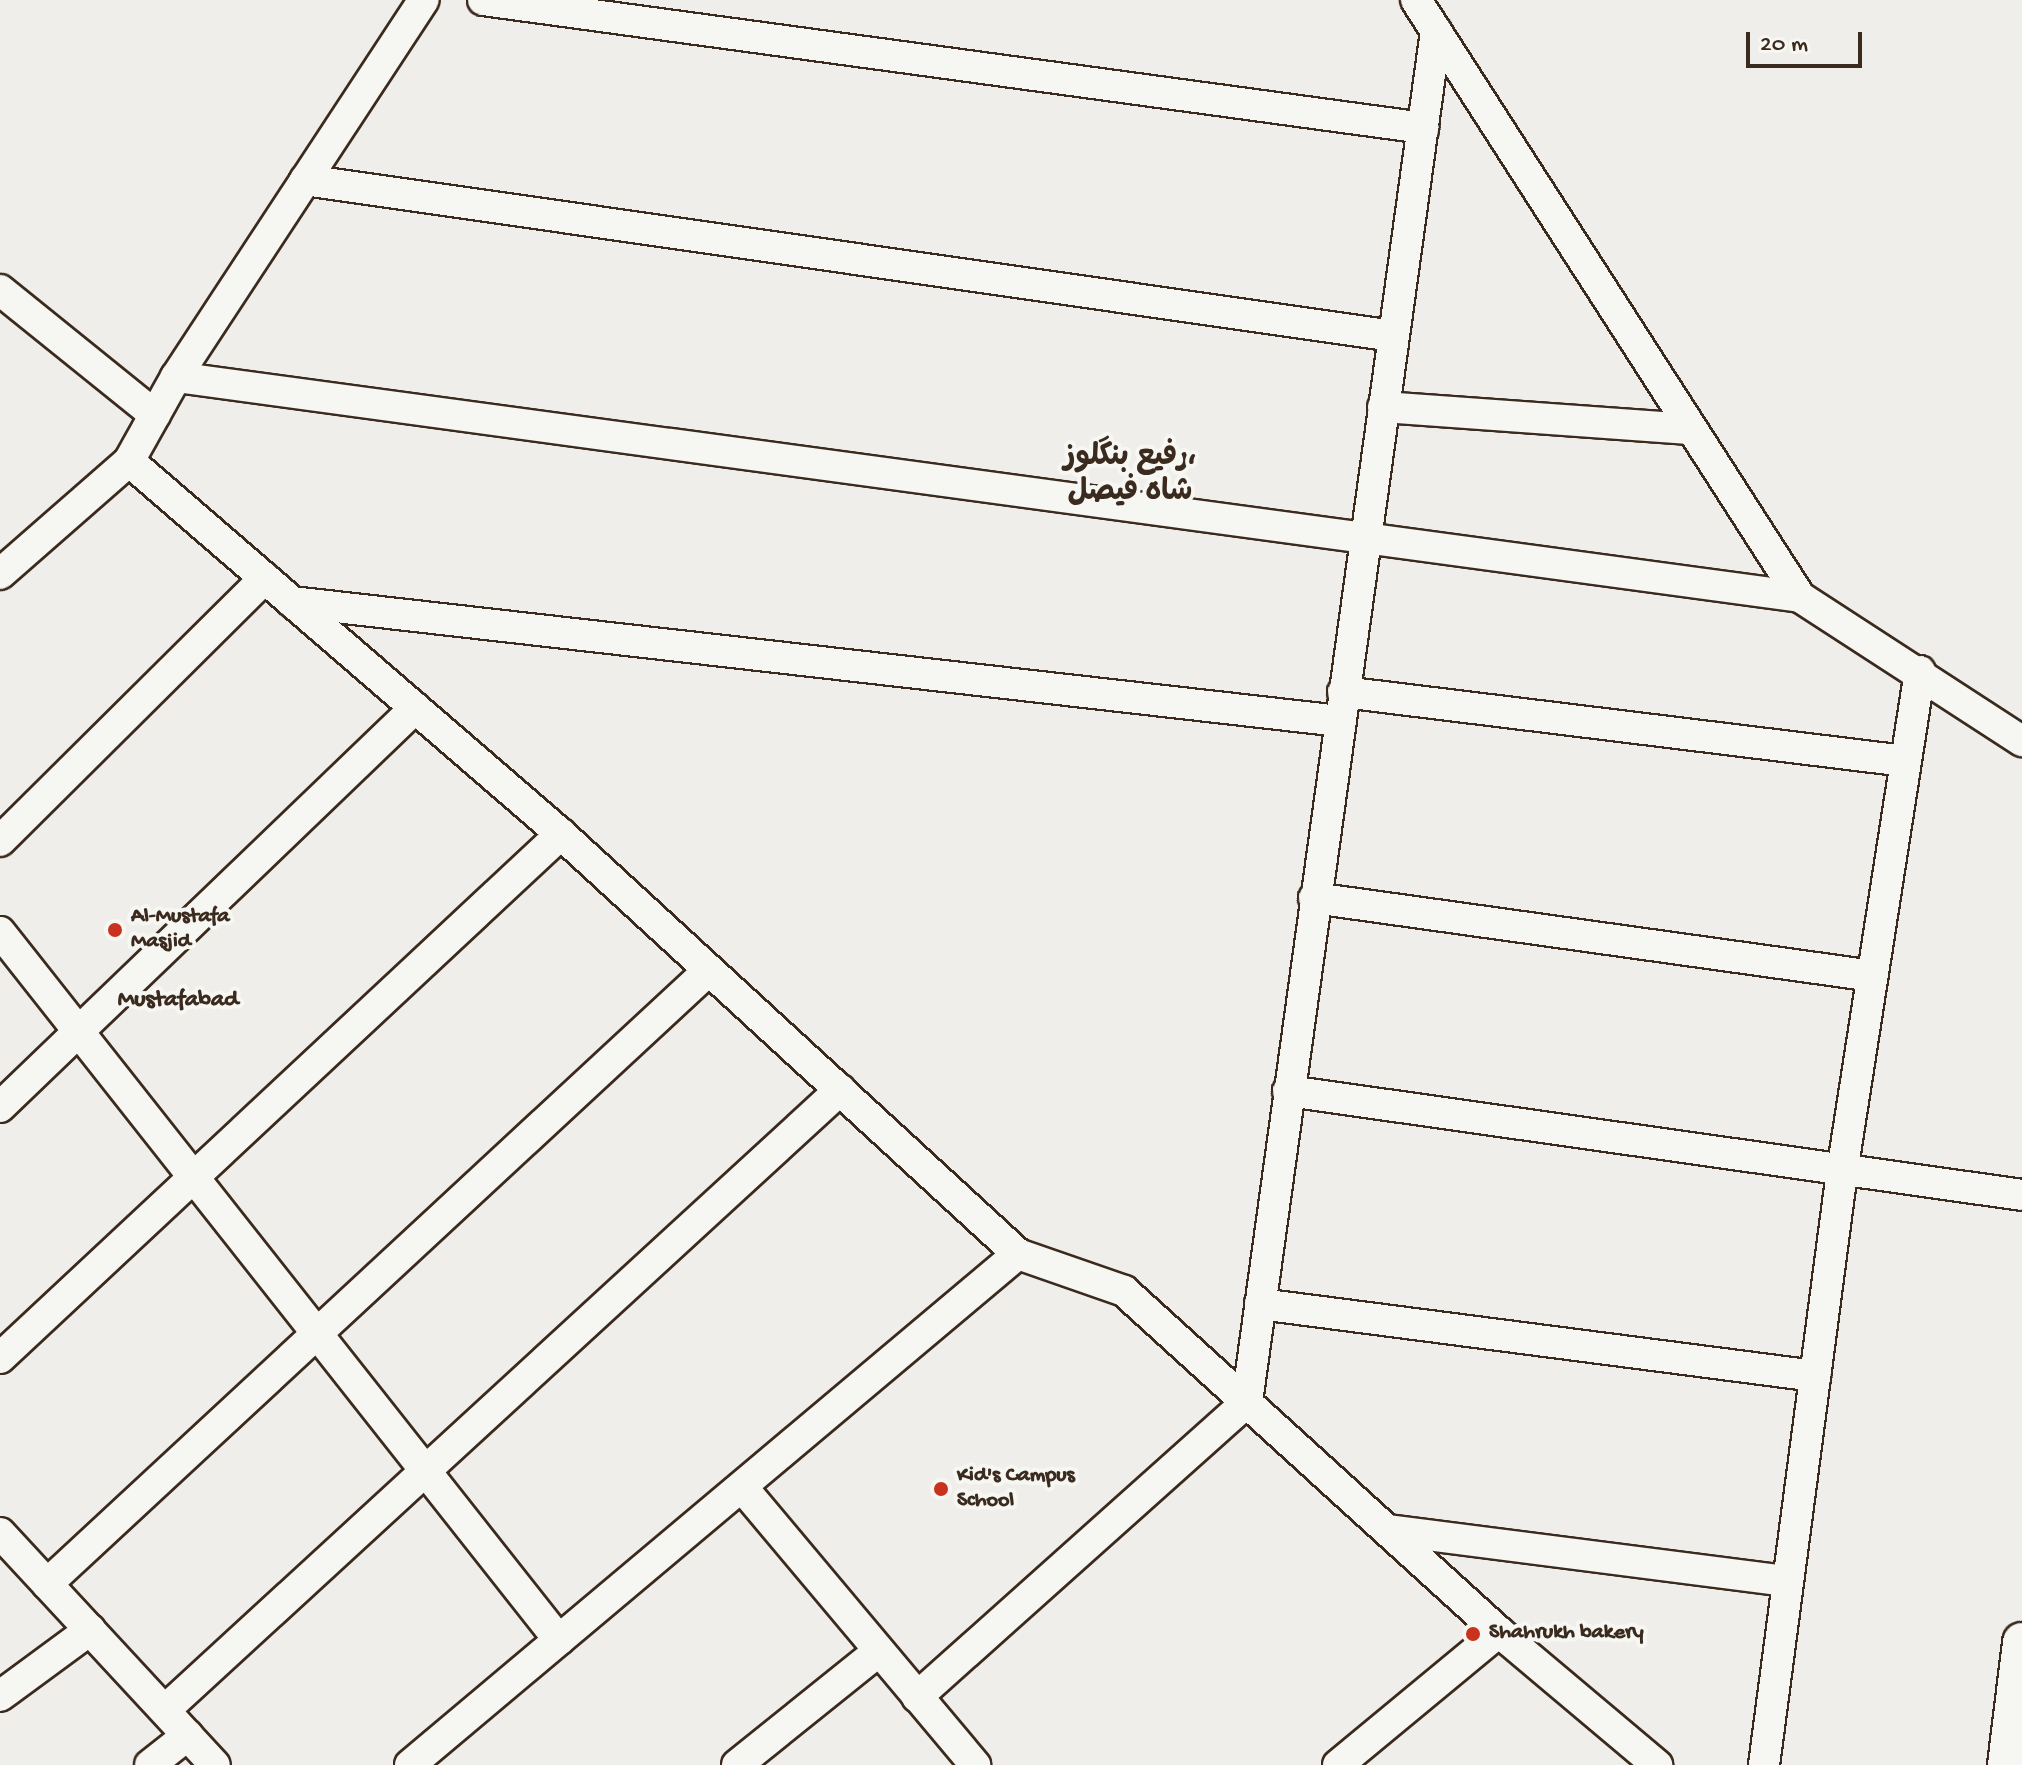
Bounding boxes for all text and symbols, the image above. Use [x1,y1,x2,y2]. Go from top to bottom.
scale bar [1750,16,1866,66]
text: 20 m [1760,31,1808,60]
district label: رفیع بنگلوز، شاہ فیصل [1064,441,1196,512]
place label: Al-Mustafa Masjid [131,904,230,956]
marker: Al-Mustafa Masjid [106,921,124,939]
district label: Mustafabad [118,987,238,1015]
place label: Kid's Campus School [957,1463,1075,1514]
marker: Kid's Campus School [932,1480,950,1498]
place label: Shahrukh bakery [1489,1621,1644,1647]
marker: Shahrukh bakery [1464,1625,1482,1643]

